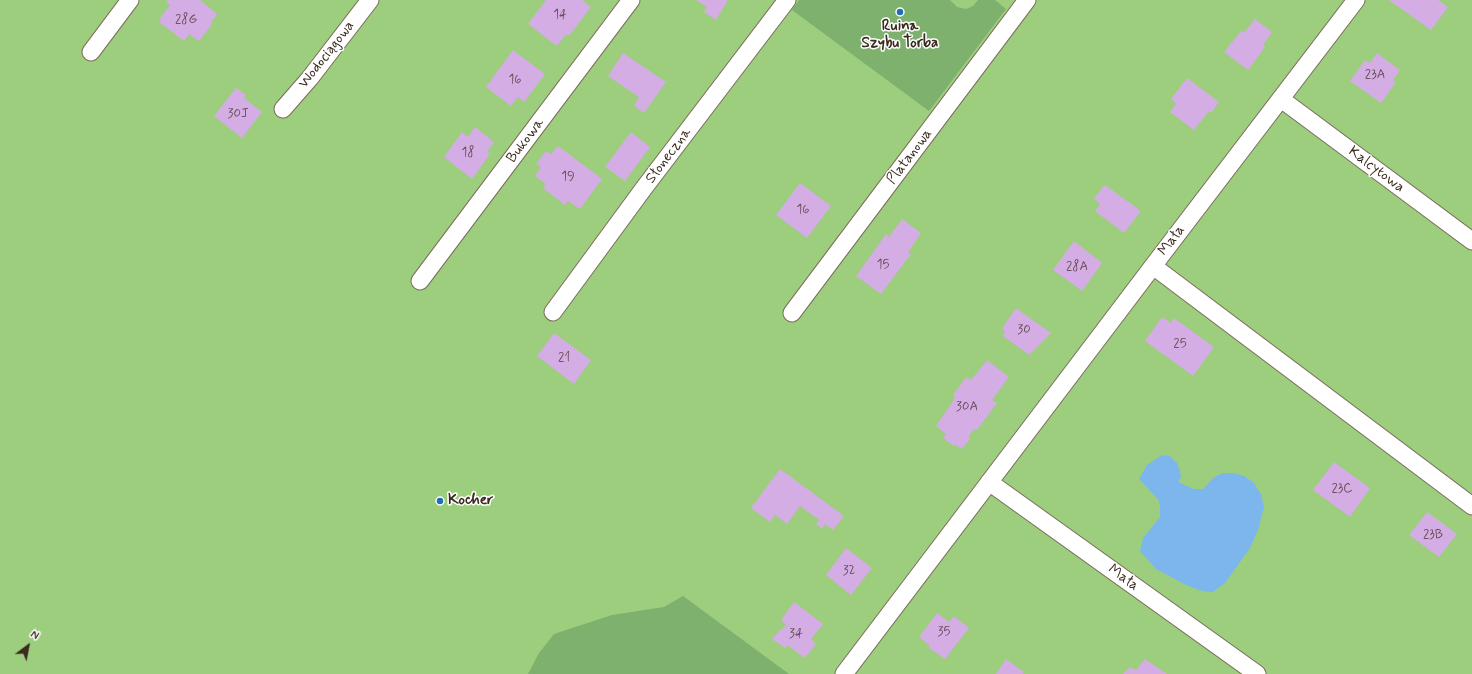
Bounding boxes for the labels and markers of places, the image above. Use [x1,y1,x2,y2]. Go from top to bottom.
marker: Ruina Szybu Torba [895,7,905,17]
place label: Ruina Szybu Torba [862,18,938,53]
place label: Kocher [448,492,493,510]
marker: Kocher [435,496,445,506]

